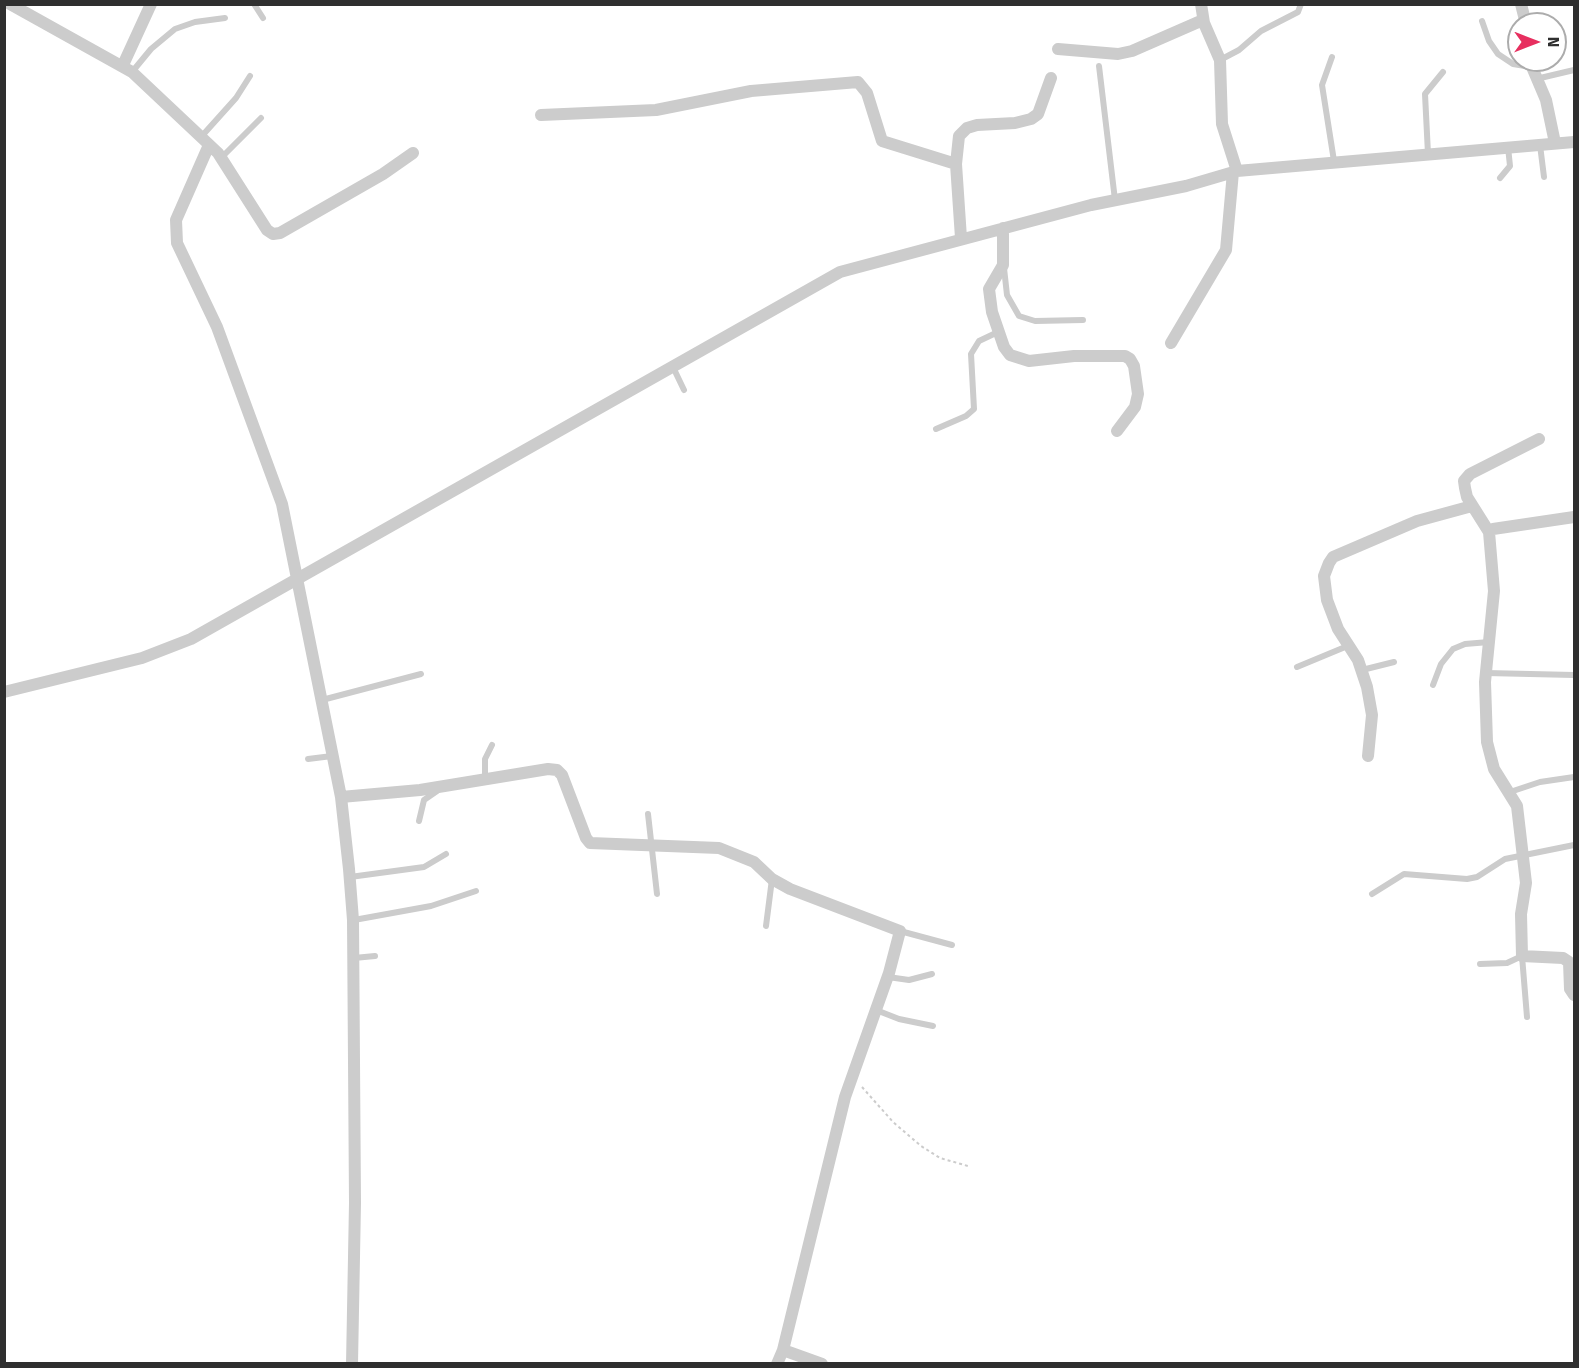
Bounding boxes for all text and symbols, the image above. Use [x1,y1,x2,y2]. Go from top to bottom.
north arrow [1507,12,1567,72]
text: N [1544,37,1563,47]

